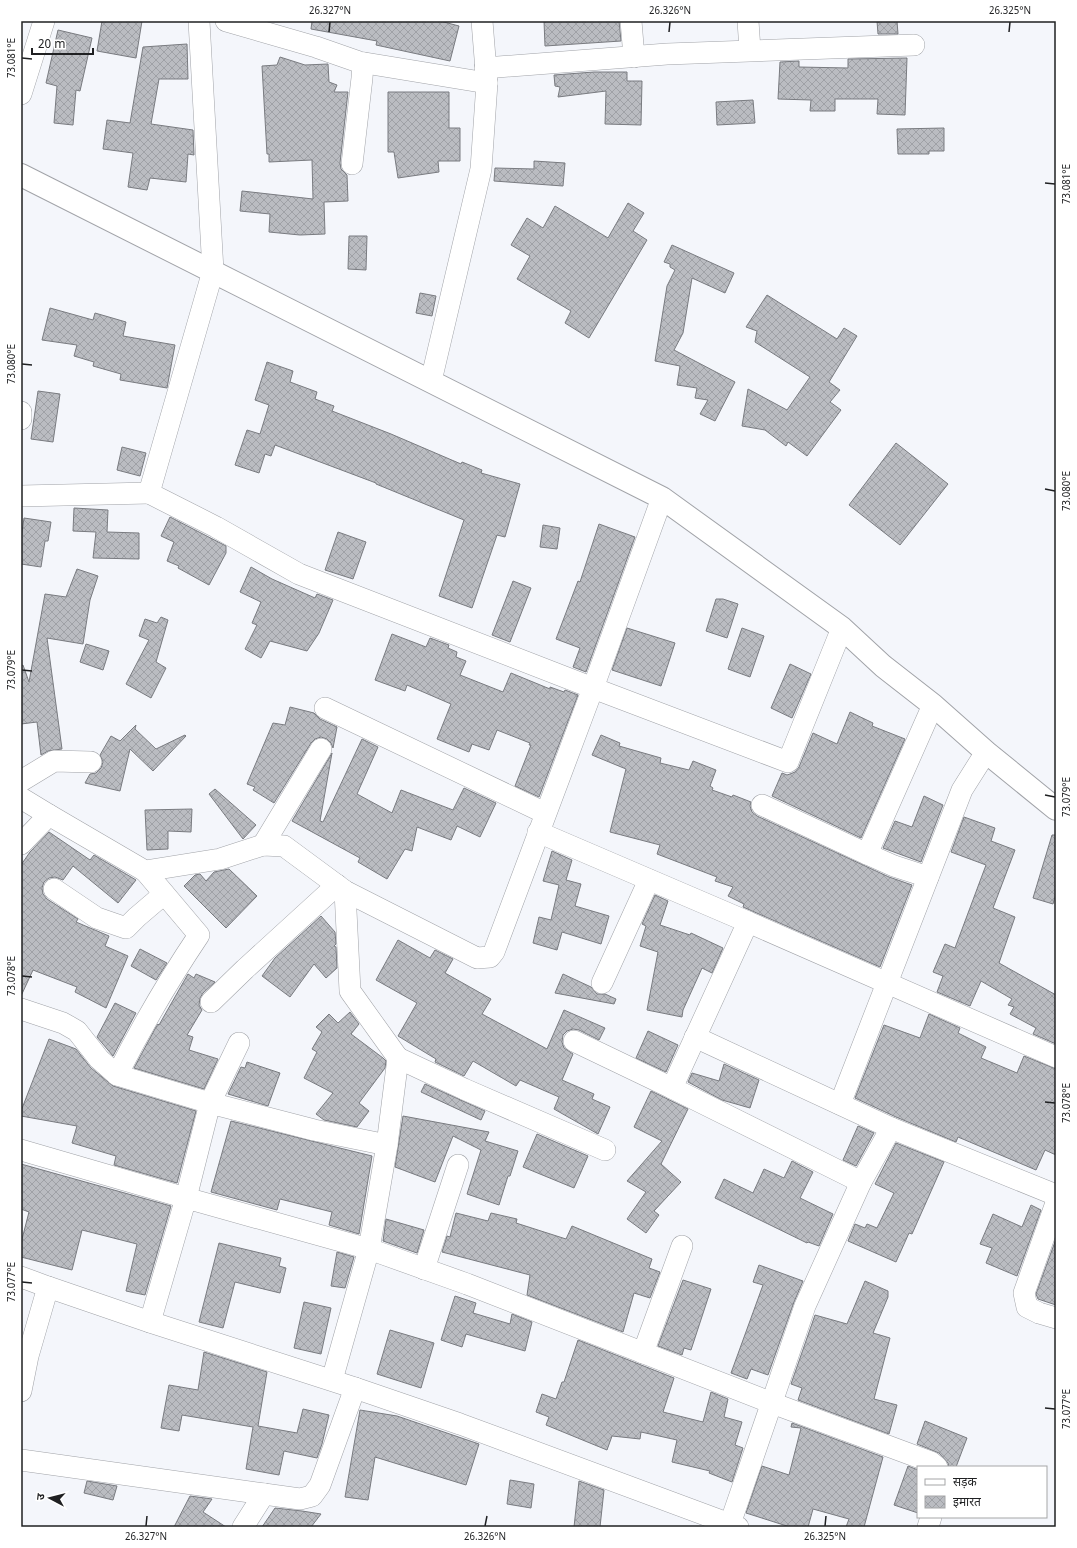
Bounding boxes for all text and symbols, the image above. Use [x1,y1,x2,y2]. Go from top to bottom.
text: 26.327°N [309,5,351,18]
text: 26.326°N [649,5,691,18]
text: 26.325°N [989,5,1031,18]
scale bar [32,30,93,56]
text: 20 m [38,37,66,53]
text: 73.081°E [6,38,19,78]
text: 73.081°E [1061,164,1074,204]
text: 73.080°E [6,344,19,384]
text: 73.080°E [1061,471,1074,511]
text: 73.079°E [6,650,19,690]
text: 73.079°E [1061,777,1074,817]
text: 73.078°E [6,956,19,996]
text: 73.078°E [1061,1083,1074,1123]
text: 73.077°E [6,1262,19,1302]
text: 73.077°E [1061,1389,1074,1429]
legend [917,1466,1047,1518]
text: सड़क [953,1475,978,1491]
north arrow [30,1478,70,1518]
text: उ [34,1492,48,1501]
text: इमारत [953,1495,982,1511]
text: 26.327°N [125,1531,167,1544]
text: 26.326°N [464,1531,506,1544]
text: 26.325°N [804,1531,846,1544]

